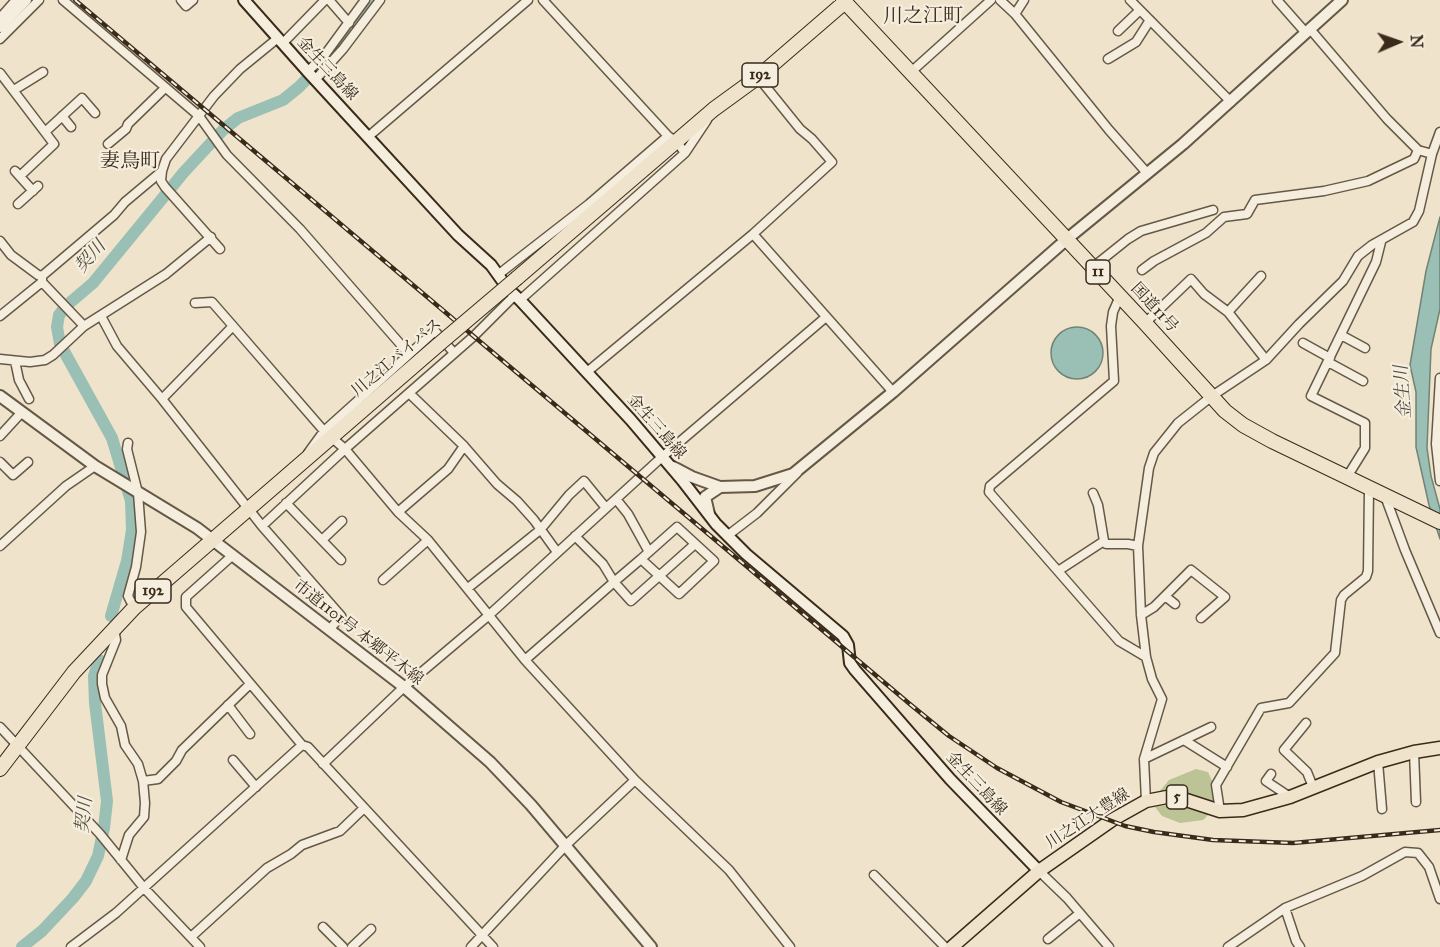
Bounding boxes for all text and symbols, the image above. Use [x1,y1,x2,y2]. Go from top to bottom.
district label: 川之江町 [883,5,963,29]
north arrow [1368,12,1428,72]
street label: 金生三島線 [293,33,361,105]
text: N [1407,34,1426,48]
road number: 192 [742,63,778,87]
district label: 妻鳥町 [100,150,160,174]
water label: 契川 [71,236,111,278]
road number: 11 [1086,260,1110,284]
street label: 国道11号 [1126,279,1182,337]
street label: 川之江バイパス [348,315,446,401]
water label: 金生川 [1391,364,1417,420]
street label: 金生三島線 [623,391,689,463]
street label: 市道1101号 本郷平木線 [289,576,427,690]
road number: 192 [135,579,171,603]
street label: 金生三島線 [942,748,1010,820]
street label: 川之江大豊線 [1043,785,1133,853]
road number: 5 [1166,785,1188,809]
water label: 契川 [72,796,98,834]

